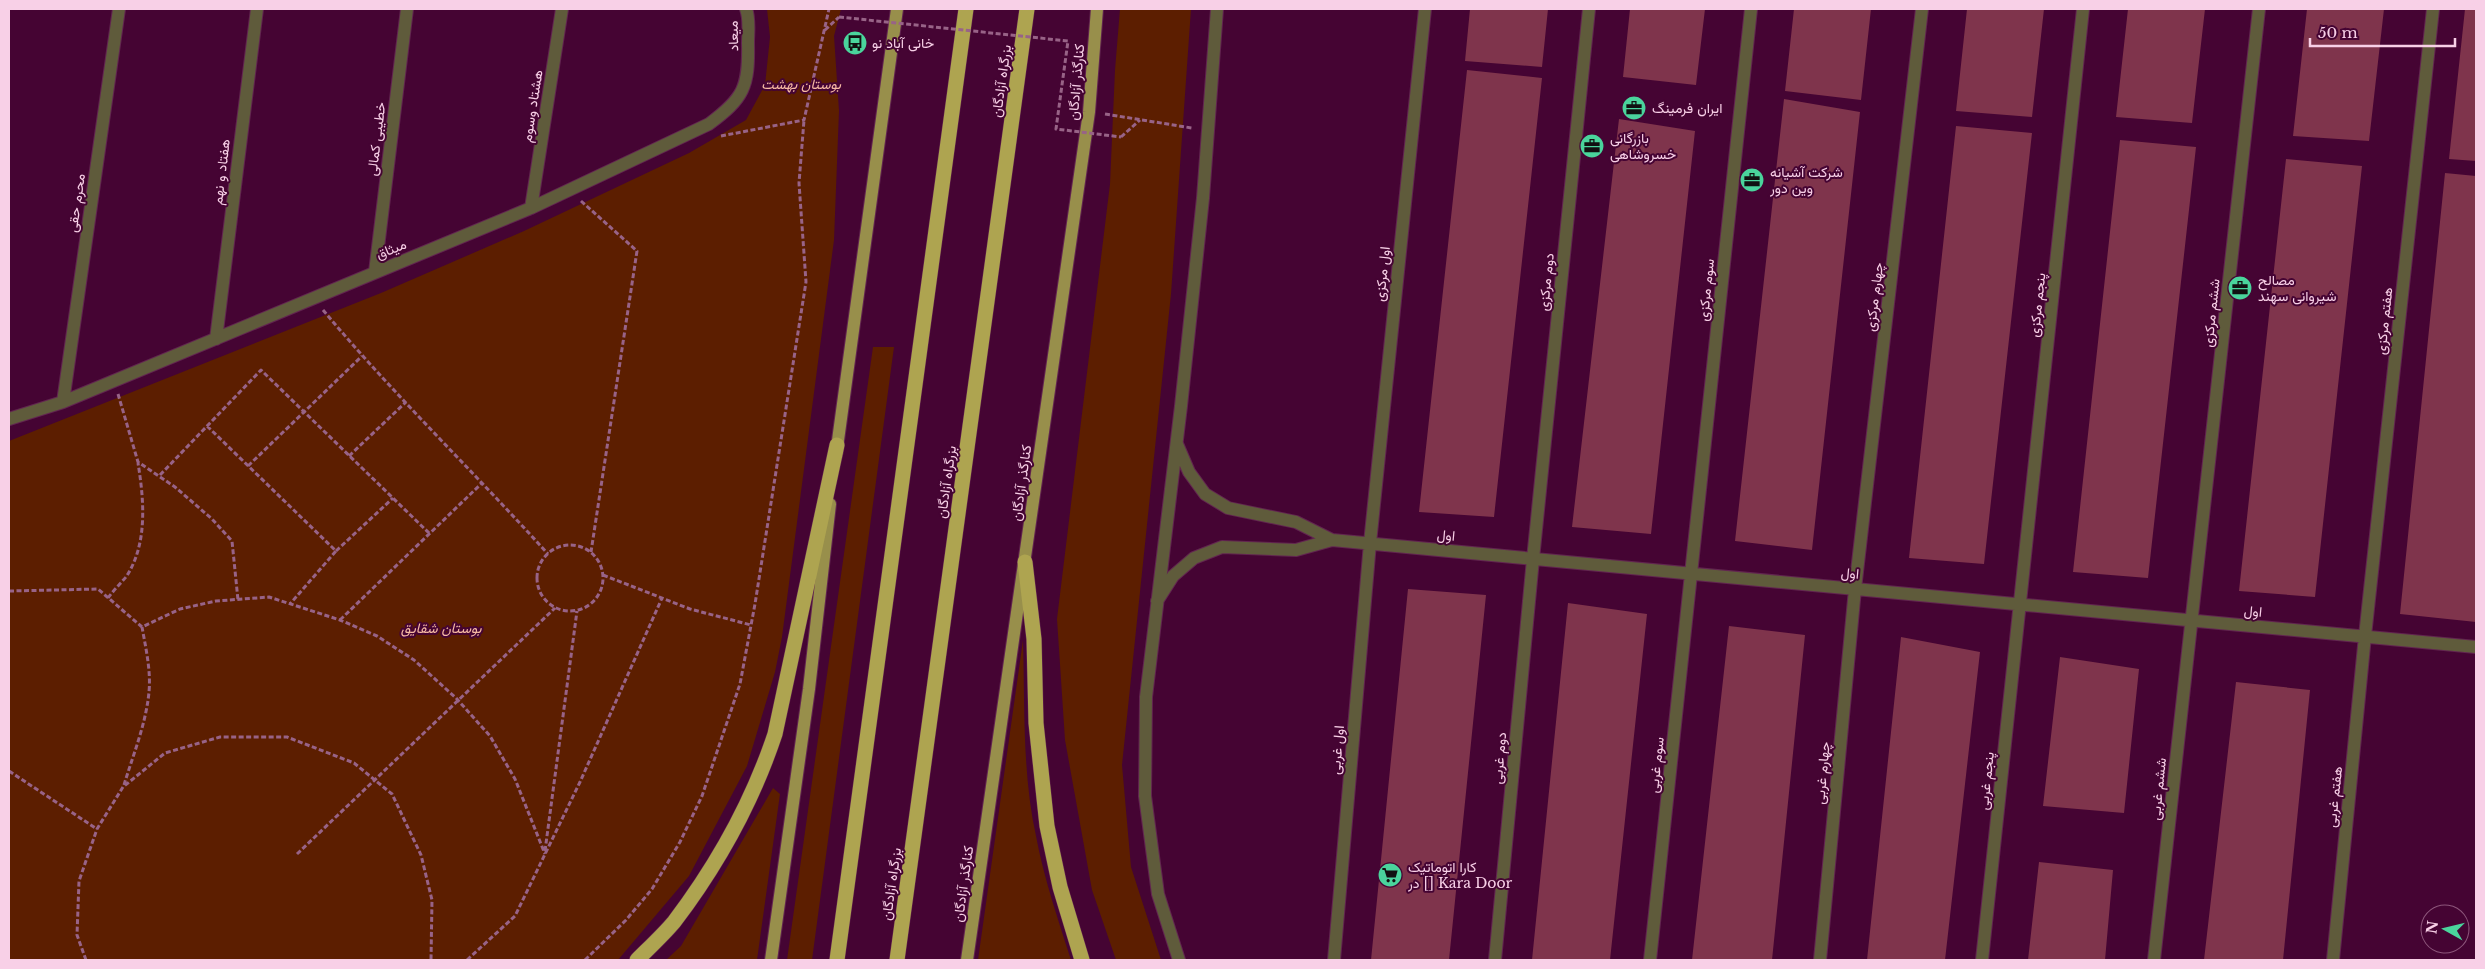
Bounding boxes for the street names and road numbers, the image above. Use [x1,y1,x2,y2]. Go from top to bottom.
street label: میعاد [724,20,742,52]
street label: بزرگراه آزادگان [987,43,1015,119]
street label: کنارگذر آزادگان [1064,43,1088,121]
street label: هشتاد وسوم [517,68,547,144]
street label: خطیبی کمالی [363,101,389,177]
street label: هفتاد و نهم [208,138,234,206]
street label: محرم حقی [63,172,89,234]
street label: میثاق [373,235,409,263]
street label: اول مرکزی [1370,245,1395,303]
street label: دوم مرکزی [1534,252,1558,312]
street label: سوم مرکزی [1694,258,1718,322]
street label: چهارم مرکزی [1861,262,1888,333]
street label: پنجم مرکزی [2025,272,2050,338]
street label: ششم مرکزی [2198,278,2224,348]
street label: هفتم مرکزی [2372,286,2397,356]
street label: بزرگراه آزادگان [932,444,960,520]
street label: کنارگذر آزادگان [1007,444,1035,522]
street label: اول [1436,525,1456,546]
street label: اول [1840,563,1860,584]
street label: اول [2243,601,2263,622]
street label: اول غربی [1326,725,1349,775]
street label: دوم غربی [1488,731,1510,785]
street label: سوم غربی [1644,736,1668,794]
street label: چهارم غربی [1810,741,1835,805]
street label: پنجم غربی [1974,751,1999,811]
street label: ششم غربی [2146,757,2170,821]
street label: هفتم غربی [2322,765,2346,829]
street label: کنارگذر آزادگان [949,845,977,923]
street label: بزرگراه آزادگان [877,846,905,922]

